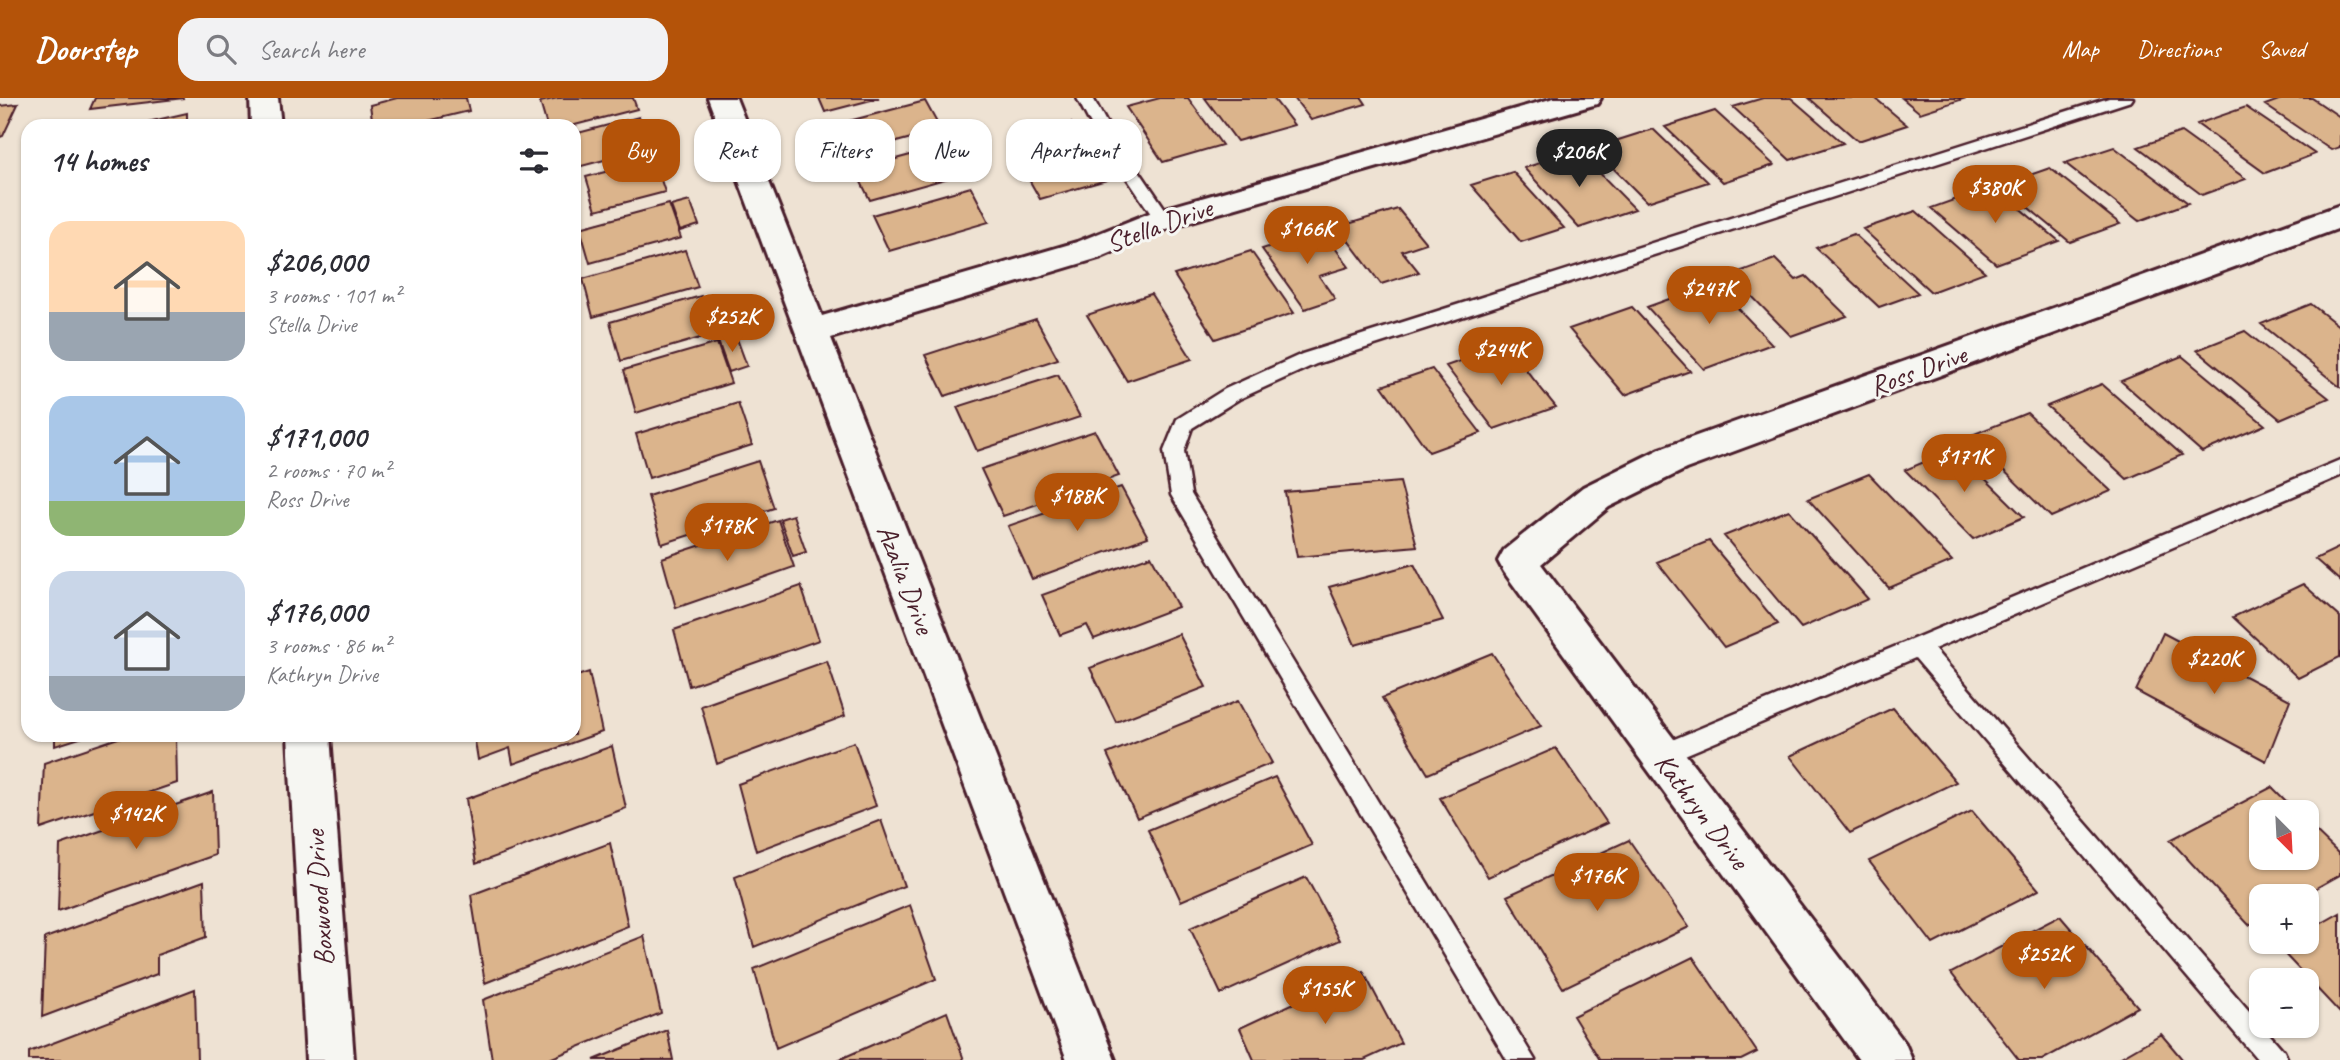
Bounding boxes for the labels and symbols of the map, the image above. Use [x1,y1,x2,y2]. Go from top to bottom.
pin: $206K [1530,130,1628,189]
pin: $380K [1946,166,2044,225]
street label: Stella Drive [1101,189,1219,260]
pin: $166K [1258,206,1356,266]
pin: $247K [1660,266,1758,326]
pin: $252K [683,294,781,354]
pin: $244K [1452,328,1550,387]
street label: Ross Drive [1865,336,1973,404]
pin: $171K [1915,434,2013,494]
pin: $188K [1028,474,1126,533]
pin: $178K [678,504,776,563]
street label: Azalia Drive [869,519,943,640]
pin: $220K [2165,636,2263,696]
street label: Kathryn Drive [1647,746,1758,877]
pin: $142K [87,792,185,851]
north arrow [2249,800,2319,870]
street label: Boxwood Drive [297,827,341,967]
pin: $176K [1548,854,1646,913]
pin: $252K [1995,932,2093,991]
pin: $155K [1276,967,1374,1026]

